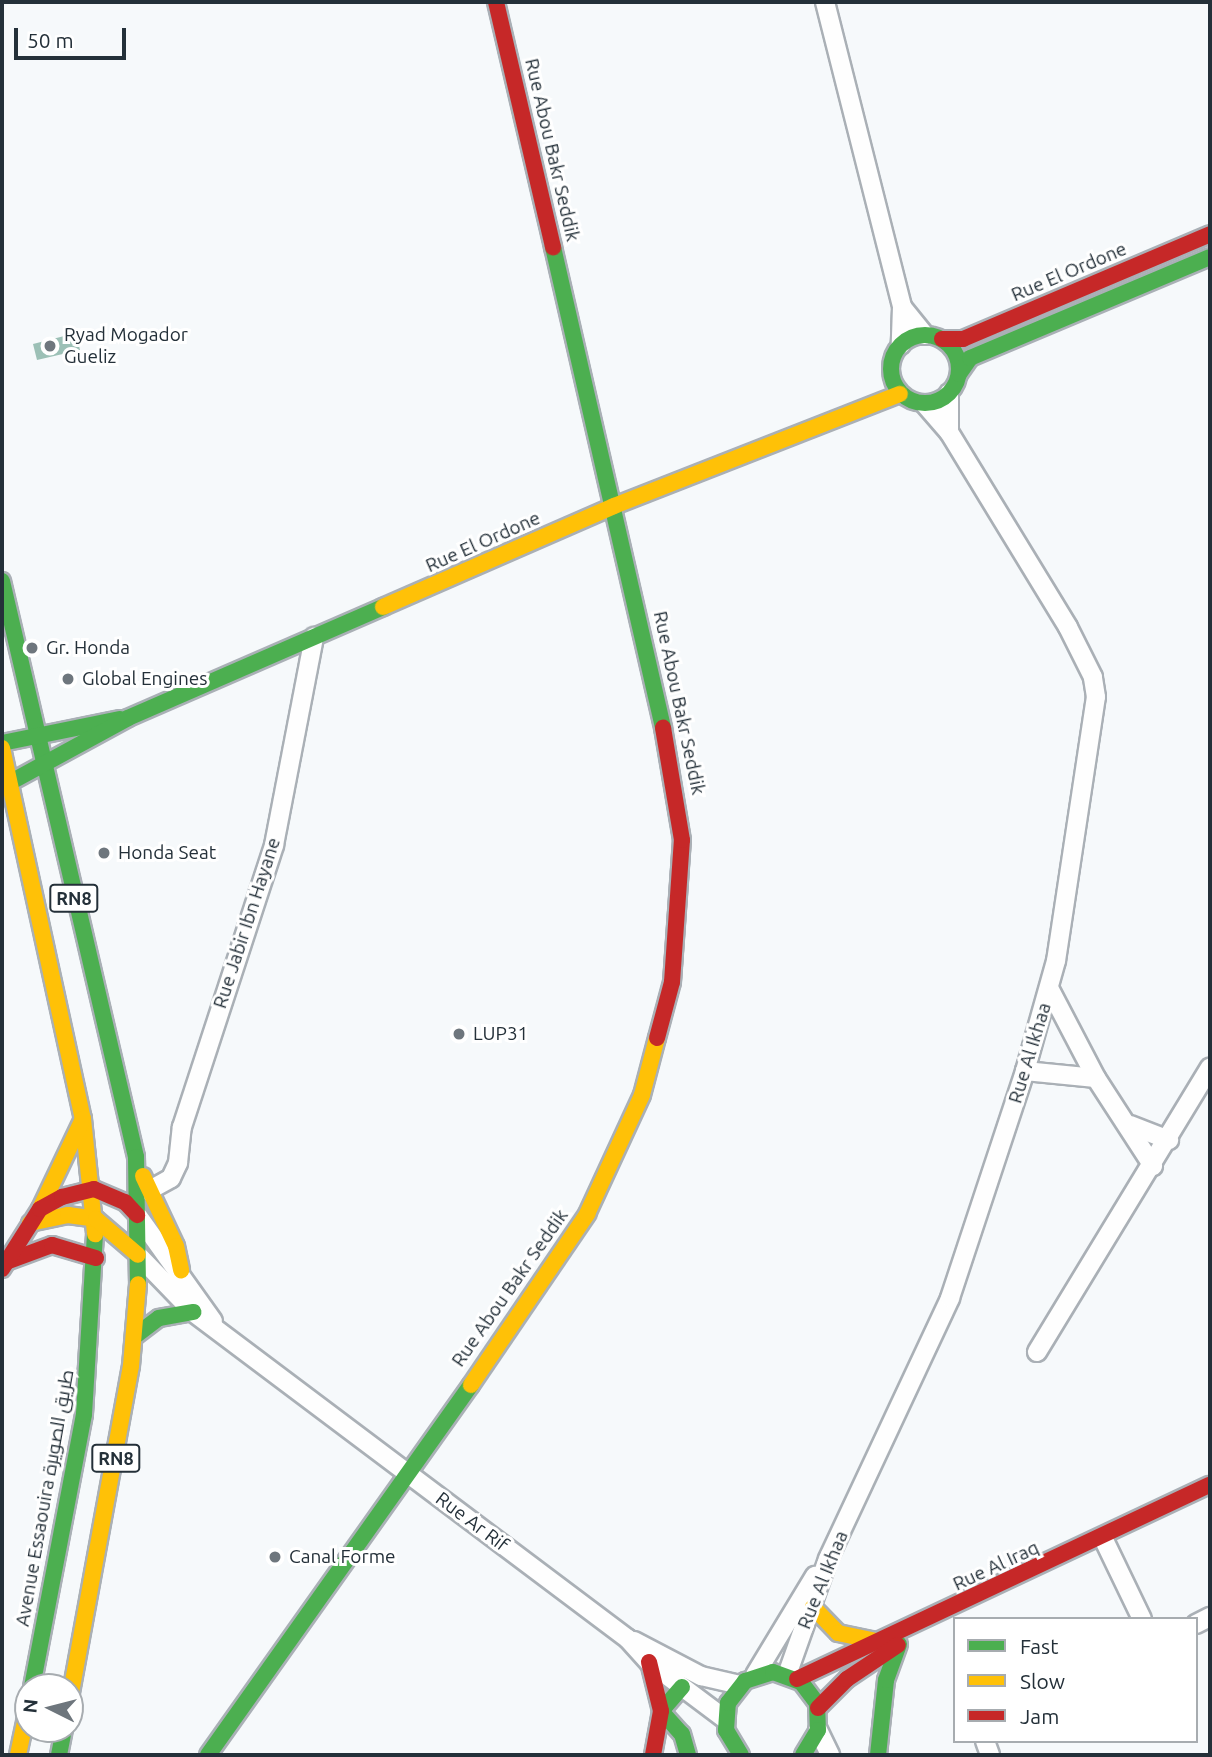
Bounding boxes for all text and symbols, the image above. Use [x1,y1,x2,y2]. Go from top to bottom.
scale bar [18,14,130,58]
text: 50 m [27,28,74,52]
street label: Rue Abou Bakr Seddik [520,56,584,244]
street label: Rue El Ordone [1008,237,1130,307]
place label: Ryad Mogador Gueliz [64,324,188,368]
marker: Ryad Mogador Gueliz [42,338,58,354]
street label: Rue El Ordone [422,507,544,577]
street label: Rue Abou Bakr Seddik [648,609,710,797]
place label: Gr. Honda [46,637,130,659]
marker: Gr. Honda [24,640,40,656]
place label: Global Engines [82,668,208,690]
marker: Global Engines [60,671,76,687]
street label: Rue Jabir Ibn Hayane [209,835,285,1011]
place label: Honda Seat [118,842,216,864]
marker: Honda Seat [96,845,112,861]
road number: RN8 [48,884,100,912]
street label: Rue Al Ikhaa [1004,1000,1056,1106]
place label: LUP31 [473,1023,528,1045]
marker: LUP31 [451,1026,467,1042]
street label: Rue Abou Bakr Seddik [447,1205,573,1371]
street label: Avenue Essaouira طريق الصويرة [11,1368,79,1628]
road number: RN8 [90,1443,142,1472]
street label: Rue Ar Rif [431,1487,513,1557]
street label: Rue Al Ikhaa [793,1527,853,1633]
street label: Rue Al Iraq [949,1536,1043,1596]
place label: Canal Forme [289,1546,396,1568]
marker: Canal Forme [267,1549,283,1565]
legend [953,1617,1198,1743]
text: Fast [1020,1634,1058,1658]
text: Slow [1020,1669,1065,1693]
north arrow [14,1673,84,1743]
text: N [18,1698,42,1714]
text: Jam [1020,1704,1059,1728]

